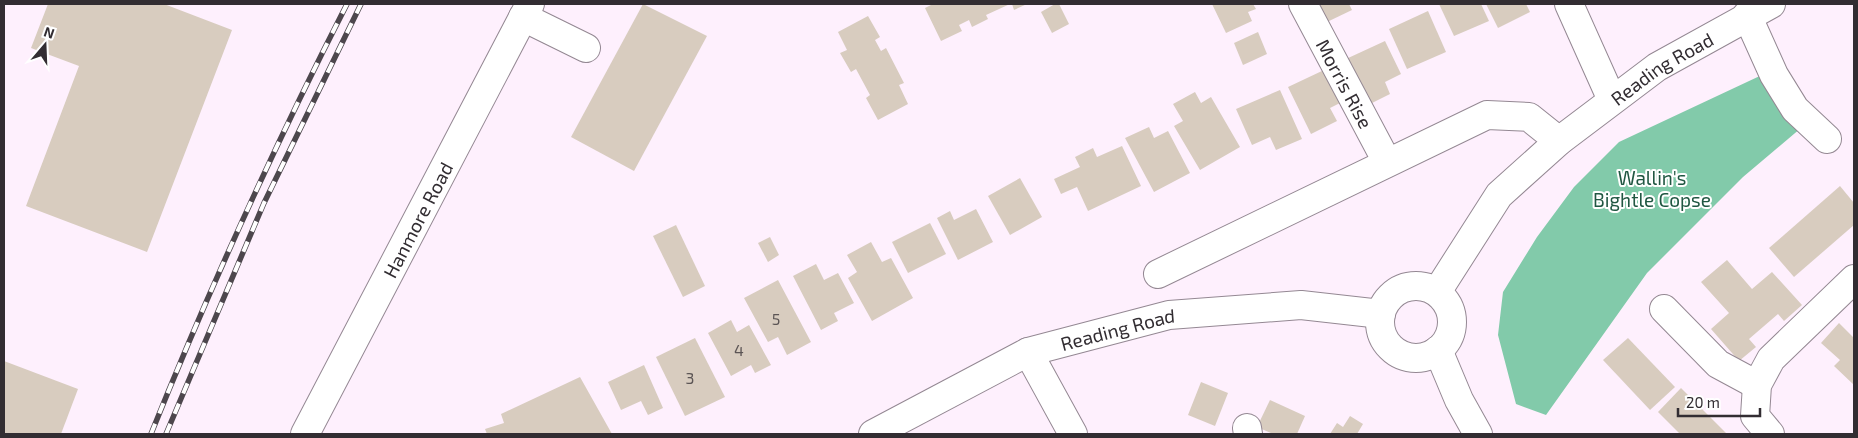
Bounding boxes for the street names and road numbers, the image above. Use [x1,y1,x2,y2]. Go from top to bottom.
street label: Reading Road [1606,27,1717,110]
street label: Morris Rise [1312,35,1378,132]
street label: Hanmore Road [378,158,457,281]
street label: Reading Road [1058,303,1176,355]

